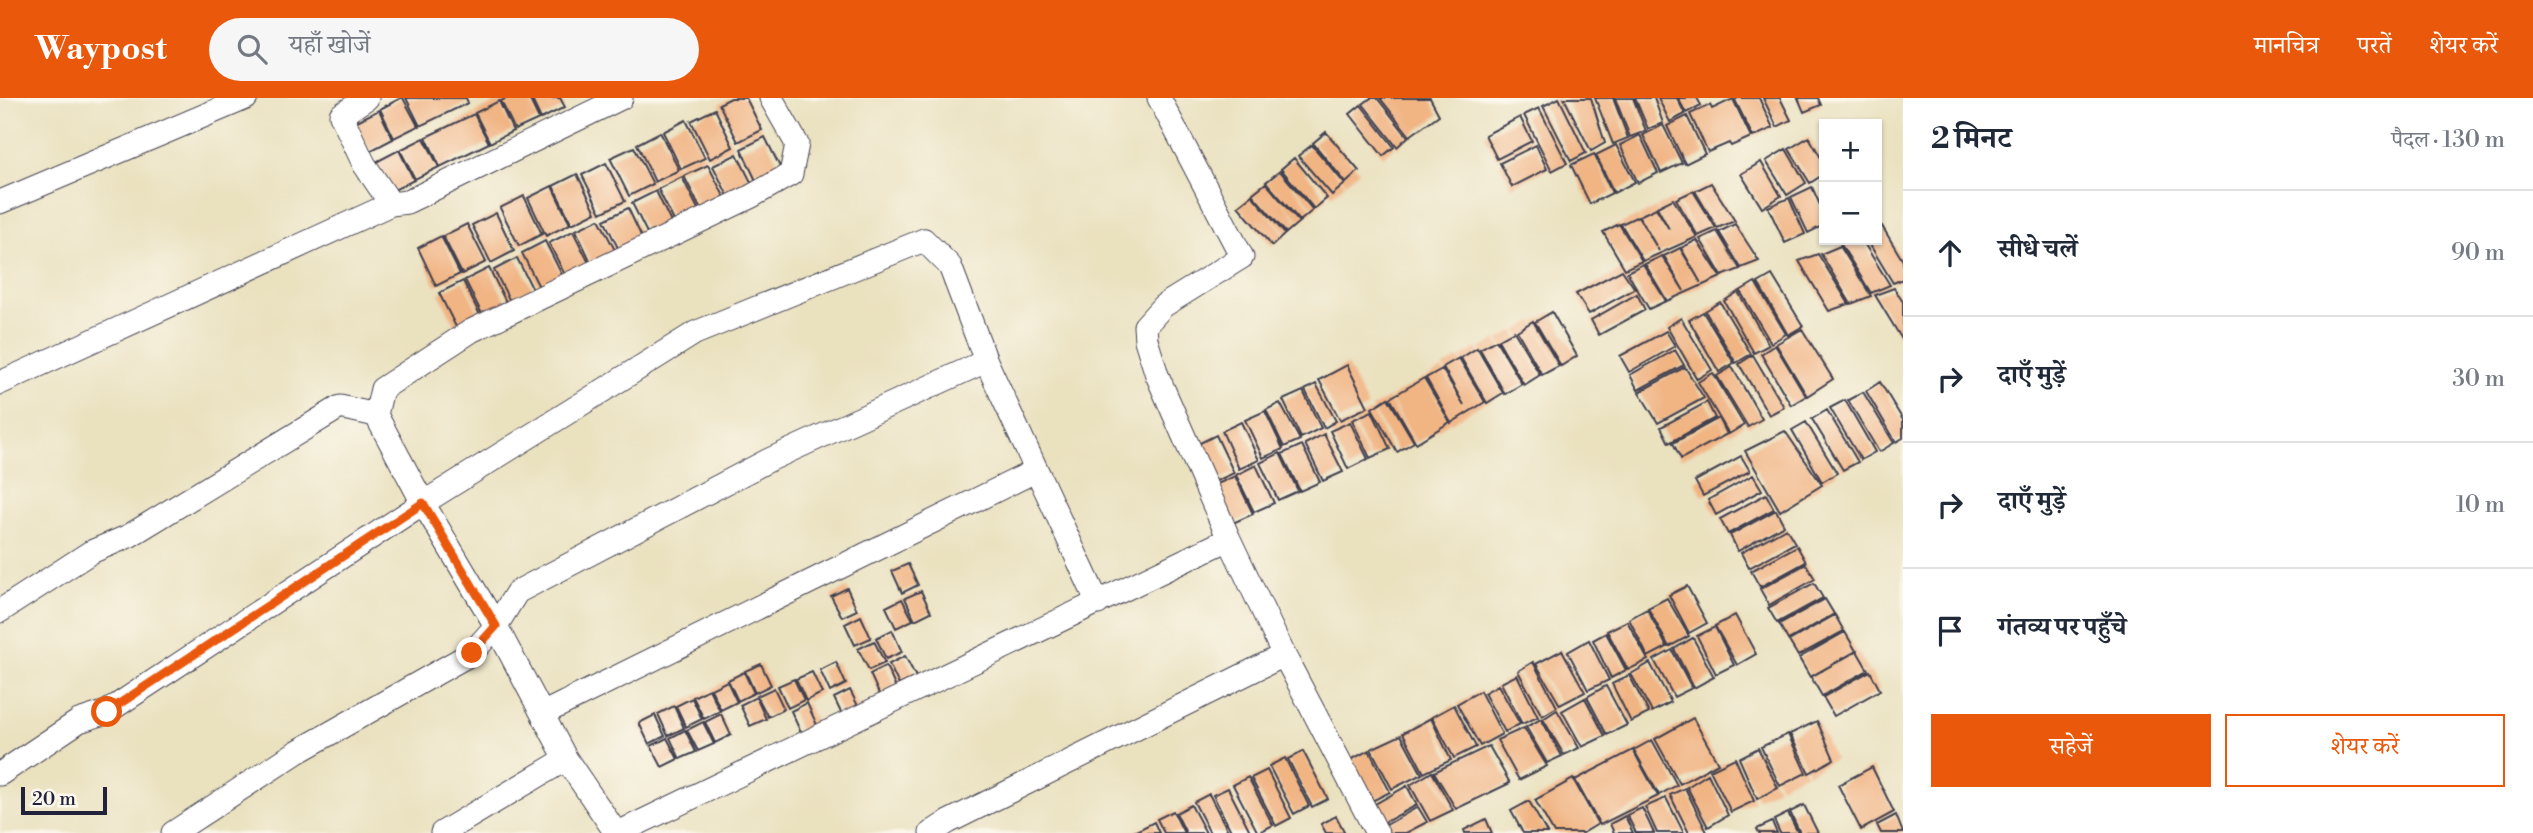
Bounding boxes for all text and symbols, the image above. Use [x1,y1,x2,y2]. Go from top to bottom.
search box [209,18,699,81]
text: Waypost [35,29,167,70]
text: यहाँ खोजें [289,29,370,61]
icon: search [233,30,271,68]
text: मानचित्र [2254,31,2319,61]
text: परतें [2357,31,2391,61]
text: शेयर करें [2429,31,2498,61]
map controls [1819,119,1882,245]
button: + [1819,119,1882,182]
text: 2 मिनट [1931,120,2011,158]
text: पैदल · 130 m [2391,126,2505,154]
button: − [1819,182,1882,245]
text: सीधे चलें [1998,233,2078,265]
icon: ahead [1931,234,1969,272]
text: 90 m [2451,239,2505,267]
text: दाएँ मुड़ें [1998,359,2066,391]
icon: right [1931,360,1969,398]
text: 30 m [2452,365,2505,393]
text: दाएँ मुड़ें [1998,485,2066,517]
icon: right [1931,486,1969,524]
text: 10 m [2456,491,2505,519]
text: गंतव्य पर पहुँचे [1998,611,2127,643]
icon: arrive [1931,612,1969,650]
route end [456,637,487,668]
route start [91,696,122,727]
button: सहेजें [1931,714,2211,787]
button: शेयर करें [2225,714,2505,787]
scale bar [21,784,107,816]
text: 20 m [32,787,76,811]

